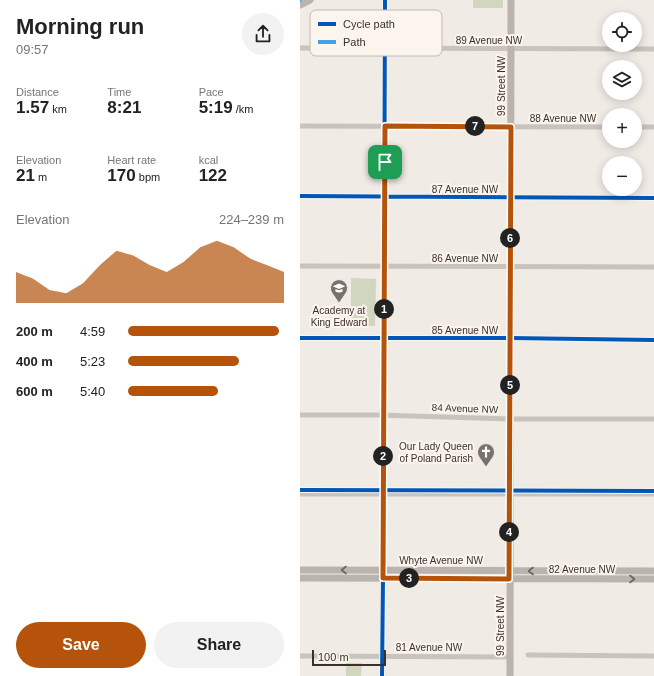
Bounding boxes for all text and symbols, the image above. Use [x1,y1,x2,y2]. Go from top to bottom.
legend [310,10,442,56]
map controls [602,12,642,196]
button: locate [602,12,642,52]
button: share [242,13,284,55]
text: Morning run [16,14,144,39]
text: Cycle path [343,18,395,30]
street label: 89 Avenue NW [456,35,523,46]
text: Path [343,36,366,48]
text: 09:57 [16,42,49,57]
street label: 99 Street NW [496,55,507,116]
button: layers [602,60,642,100]
text: Distance [16,86,59,98]
text: Time [107,86,131,98]
text: Pace [199,86,224,98]
text: 1.57 [16,98,49,117]
text: 8:21 [107,98,141,117]
text: 5:19 [199,98,233,117]
text: km [49,103,67,115]
text: /km [233,103,253,115]
button: + [602,108,642,148]
street label: 88 Avenue NW [530,113,597,124]
pin: 7 [465,116,485,136]
text: 7 [472,120,478,132]
pin [368,145,402,179]
icon: arrive [374,151,396,173]
text: Elevation [16,154,61,166]
text: Heart rate [107,154,156,166]
text: kcal [199,154,218,166]
button: − [602,156,642,196]
text: 21 [16,166,35,185]
text: 170 [107,166,136,185]
text: 122 [199,166,227,185]
text: m [35,171,47,183]
text: bpm [136,171,160,183]
street label: 87 Avenue NW [432,184,499,195]
text: Elevation [16,212,69,227]
text: 224–239 m [219,212,284,227]
pin: 6 [500,228,520,248]
text: 6 [507,232,513,244]
street label: 86 Avenue NW [432,253,499,264]
school or university icon: Academy at King Edward [329,278,349,303]
pin: 1 [374,299,394,319]
text: 1 [381,303,387,315]
place label: Academy at King Edward [311,305,367,328]
text: 200 m [16,324,53,339]
text: 4:59 [80,324,105,339]
street label: 85 Avenue NW [432,325,499,336]
text: 400 m [16,354,53,369]
text: 5:23 [80,354,105,369]
pin: 5 [500,375,520,395]
text: 5 [507,379,513,391]
text: 600 m [16,384,53,399]
text: 5:40 [80,384,105,399]
street label: 84 Avenue NW [432,402,499,415]
place label: Our Lady Queen of Poland Parish [399,441,473,464]
church icon: Our Lady Queen of Poland Parish [476,442,496,467]
pin: 2 [373,446,393,466]
text: 2 [380,450,386,462]
pin: 4 [499,522,519,542]
text: 4 [506,526,512,538]
street label: Whyte Avenue NW [399,555,483,566]
street label: 82 Avenue NW [549,564,616,575]
one-way arrow [341,566,347,574]
one-way arrow [528,567,534,575]
pin: 3 [399,568,419,588]
text: 3 [406,572,412,584]
one-way arrow [629,575,635,583]
street label: 99 Street NW [495,595,506,656]
button: Save [16,622,146,668]
button: Share [154,622,284,668]
street label: 81 Avenue NW [396,642,463,653]
scale bar [312,648,386,667]
text: 100 m [318,651,349,663]

